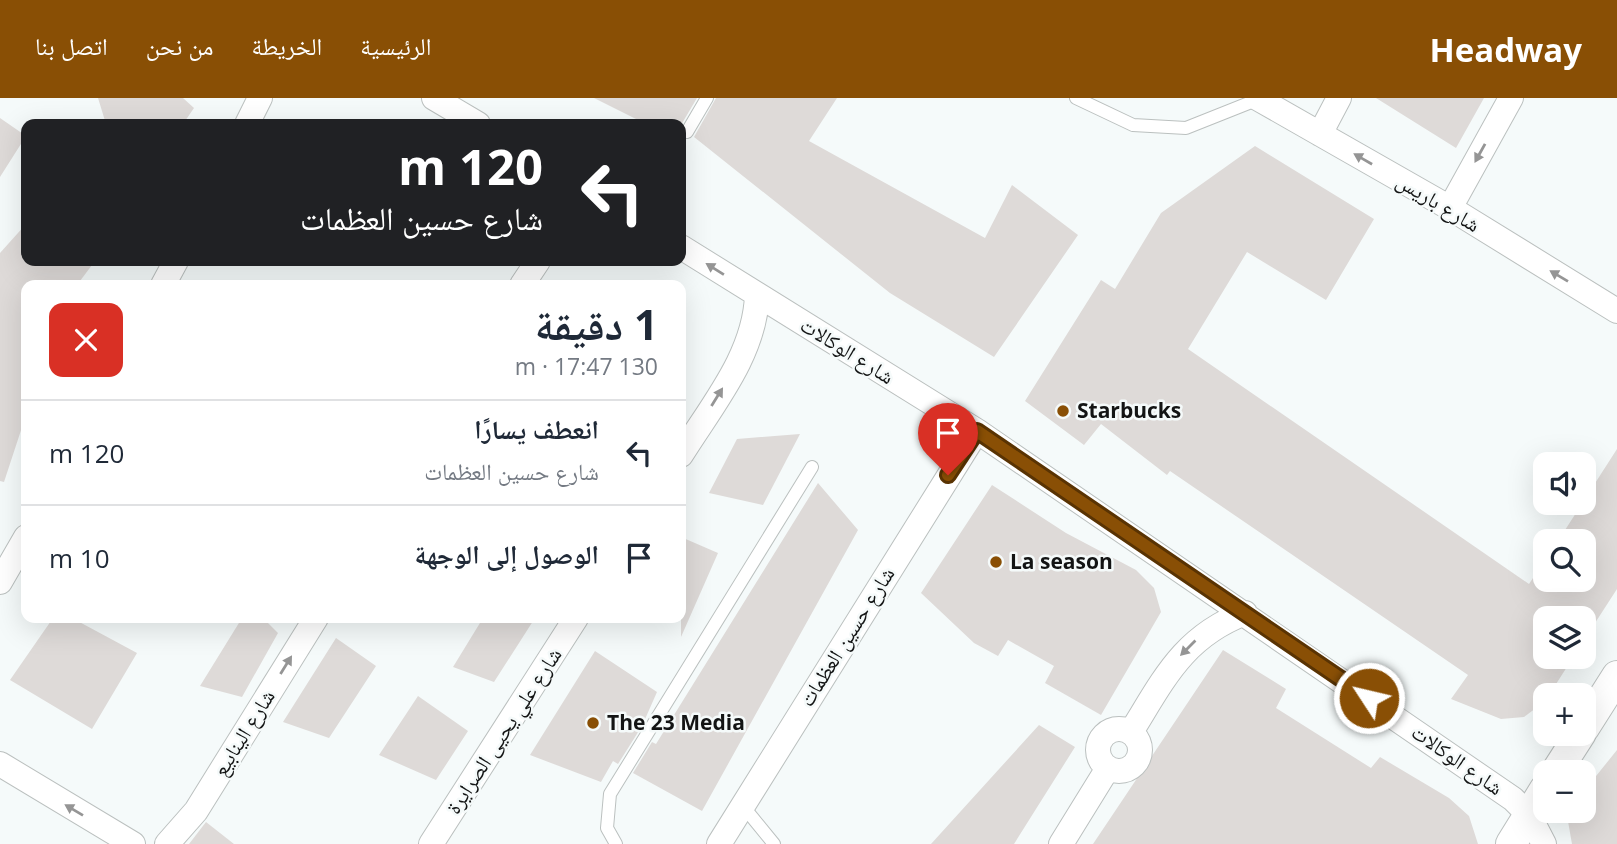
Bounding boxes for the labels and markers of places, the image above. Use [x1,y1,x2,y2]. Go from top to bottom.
place label: Starbucks [1077,396,1181,424]
pin [918,403,978,475]
marker: Starbucks [1055,403,1071,419]
place label: La season [1010,547,1113,575]
marker: La season [988,554,1004,570]
place label: The 23 Media [607,708,745,736]
marker: The 23 Media [585,715,601,731]

